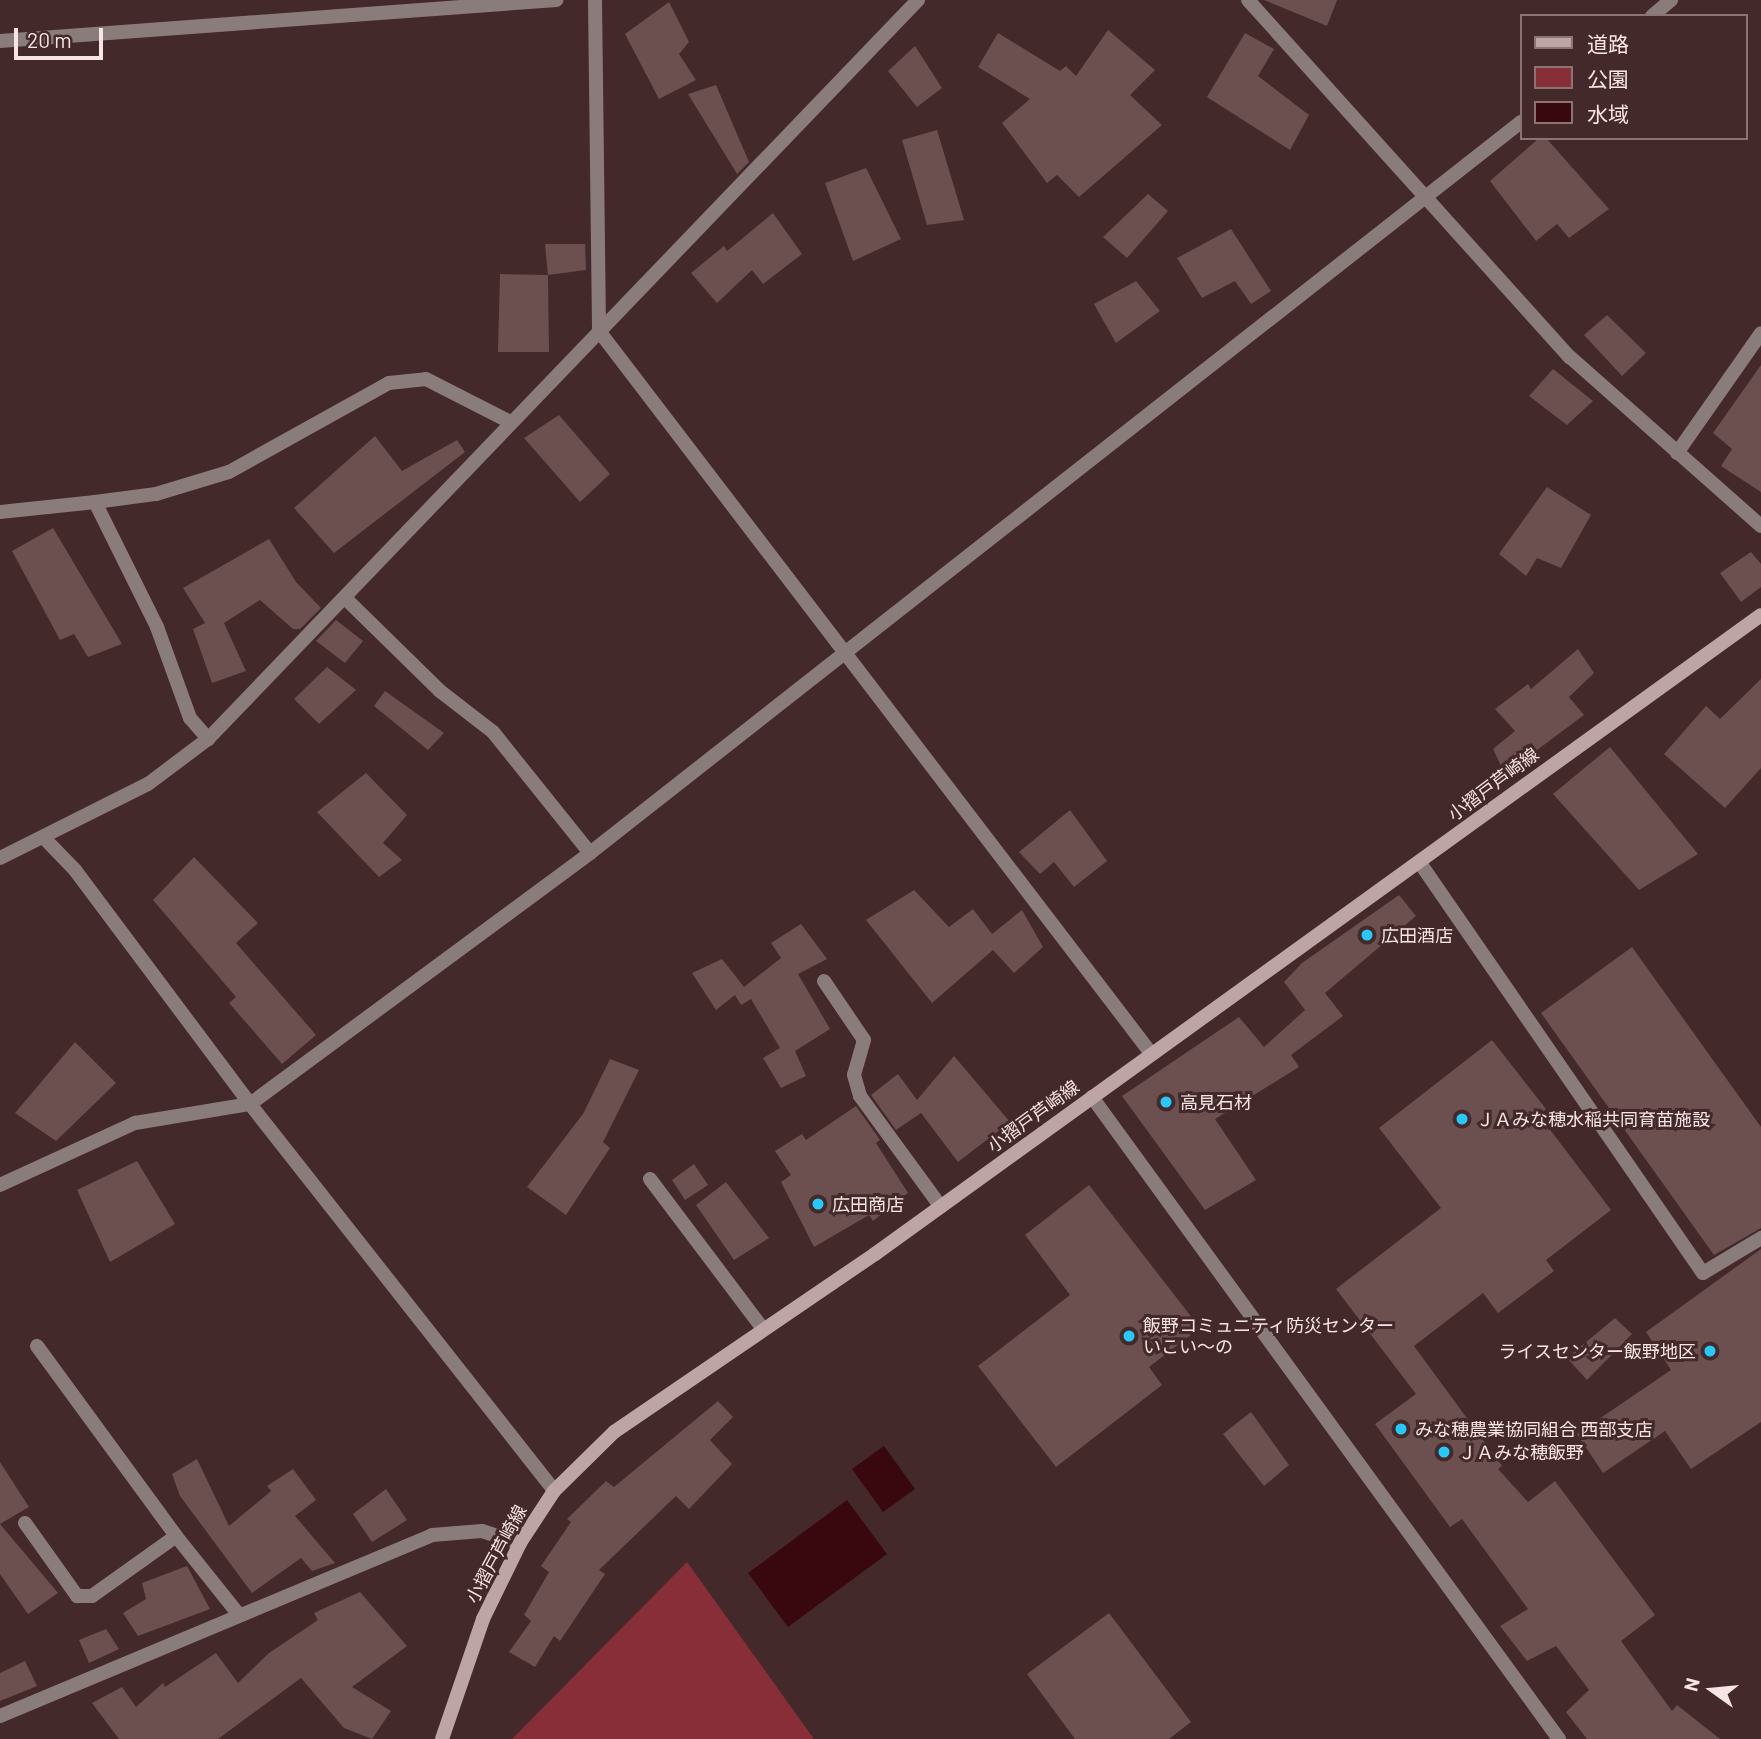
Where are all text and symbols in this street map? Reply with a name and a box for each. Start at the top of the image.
scale bar [18,14,107,58]
legend [1520,14,1747,140]
text: 20 m [27,27,72,52]
text: 道路 [1587,31,1629,56]
text: 公園 [1587,66,1629,91]
text: 水域 [1587,101,1629,126]
street label: 小摺戸芦崎線 [1443,743,1543,825]
place label: 広田酒店 [1381,924,1453,946]
marker: 広田酒店 [1359,927,1375,943]
street label: 小摺戸芦崎線 [983,1076,1083,1156]
place label: 高見石材 [1180,1091,1252,1113]
marker: 高見石材 [1158,1094,1174,1110]
place label: ＪＡみな穂水稲共同育苗施設 [1476,1108,1710,1130]
marker: ＪＡみな穂水稲共同育苗施設 [1454,1111,1470,1127]
place label: 広田商店 [832,1193,904,1215]
marker: 広田商店 [810,1196,826,1212]
place label: 飯野コミュニティ防災センター いこい～の [1143,1315,1395,1358]
marker: 飯野コミュニティ防災センター いこい～の [1121,1328,1137,1344]
place label: ライスセンター飯野地区 [1498,1340,1696,1362]
marker: ライスセンター飯野地区 [1702,1343,1718,1359]
place label: みな穂農業協同組合 西部支店 [1415,1418,1653,1440]
marker: みな穂農業協同組合 西部支店 [1393,1421,1409,1437]
place label: ＪＡみな穂飯野 [1458,1441,1584,1463]
marker: ＪＡみな穂飯野 [1436,1444,1452,1460]
street label: 小摺戸芦崎線 [461,1501,531,1607]
north arrow [1677,1655,1747,1725]
text: N [1678,1675,1704,1694]

